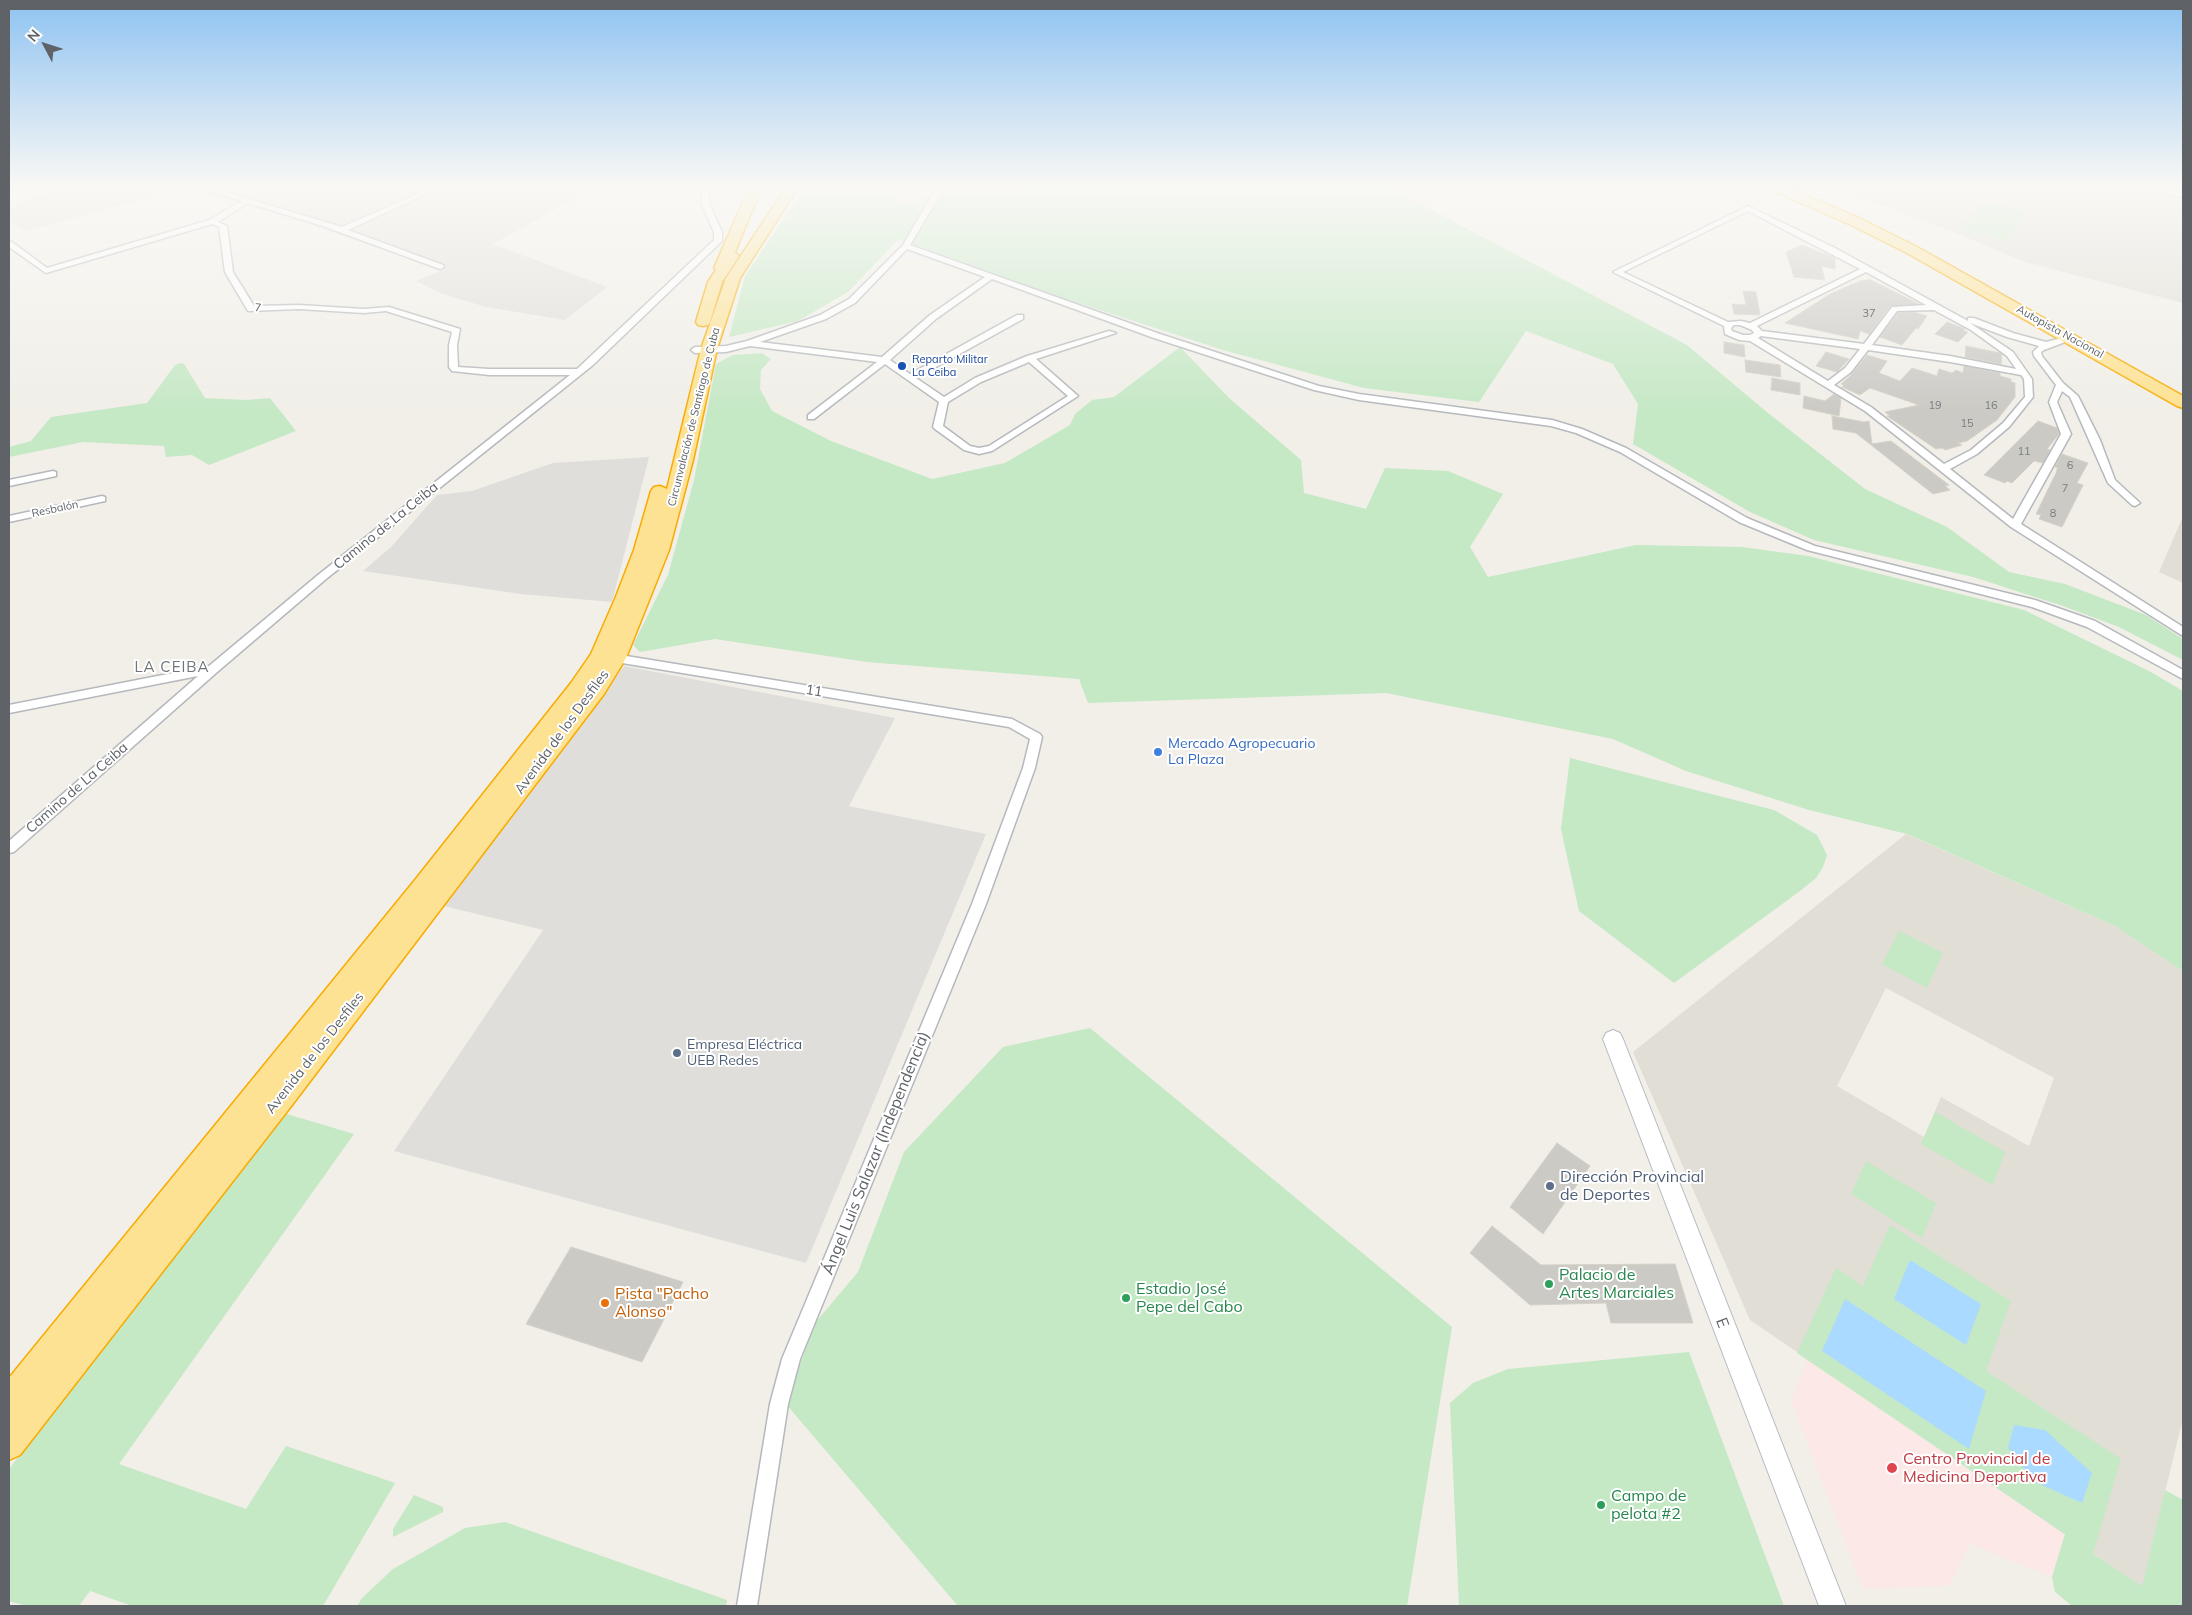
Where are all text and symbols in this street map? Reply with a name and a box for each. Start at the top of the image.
north arrow [20,20,70,70]
text: N [23,26,44,45]
street label: 7 [254,301,262,315]
street label: Autopista Nacional [2014,303,2106,361]
house number: 37 [1862,307,1876,321]
street label: Circunvalación de Santiago de Cuba [665,326,723,508]
place label: Reparto Militar La Ceiba [912,353,988,379]
marker: Reparto Militar La Ceiba [896,360,908,372]
house number: 19 [1928,399,1942,413]
house number: 16 [1984,399,1998,413]
house number: 15 [1960,417,1974,431]
house number: 11 [2017,445,2031,459]
house number: 6 [2067,459,2073,473]
street label: Camino de La Ceiba [330,479,442,573]
house number: 7 [2062,482,2068,496]
street label: Resbalón [30,498,80,520]
house number: 8 [2050,507,2056,521]
district label: LA CEIBA [134,658,210,676]
street label: Avenida de los Desfiles [511,667,613,797]
street label: 11 [804,681,824,701]
place label: Mercado Agropecuario La Plaza [1168,736,1315,769]
street label: Camino de La Ceiba [23,739,131,837]
marker: Mercado Agropecuario La Plaza [1152,746,1164,758]
street label: Avenida de los Desfiles [262,989,368,1117]
street label: Ángel Luis Salazar (Independencia) [818,1029,934,1277]
place label: Empresa Eléctrica UEB Redes [687,1037,802,1070]
marker: Empresa Eléctrica UEB Redes [671,1047,683,1059]
place label: Dirección Provincial de Deportes [1560,1167,1704,1205]
marker: Dirección Provincial de Deportes [1544,1180,1556,1192]
place label: Palacio de Artes Marciales [1559,1265,1674,1303]
marker: Palacio de Artes Marciales [1543,1278,1555,1290]
place label: Estadio José Pepe del Cabo [1136,1279,1243,1317]
place label: Pista "Pacho Alonso" [615,1284,709,1322]
marker: Estadio José Pepe del Cabo [1120,1292,1132,1304]
marker: Pista "Pacho Alonso" [599,1297,611,1309]
street label: E [1711,1315,1733,1331]
place label: Centro Provincial de Medicina Deportiva [1903,1449,2050,1487]
marker: Centro Provincial de Medicina Deportiva [1885,1461,1899,1475]
place label: Campo de pelota #2 [1611,1486,1687,1524]
marker: Campo de pelota #2 [1595,1499,1607,1511]

